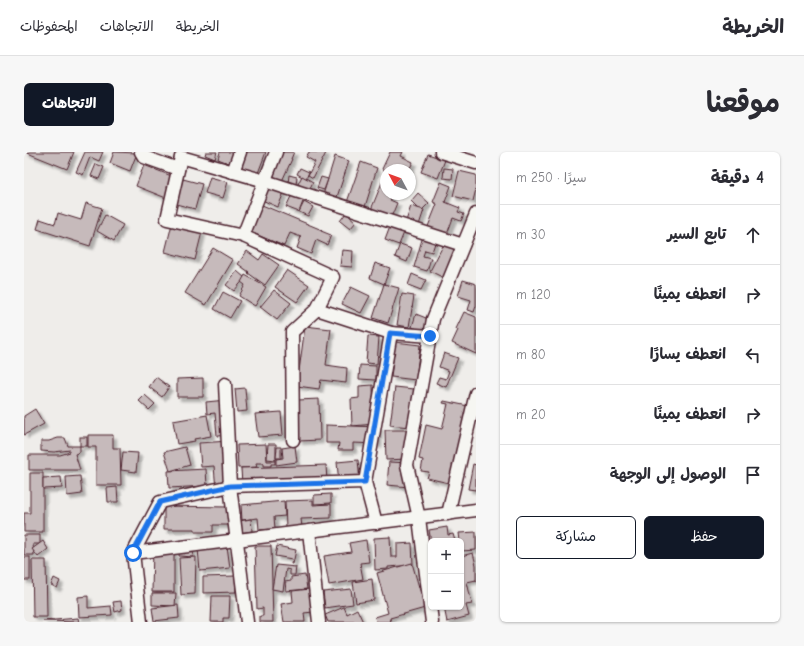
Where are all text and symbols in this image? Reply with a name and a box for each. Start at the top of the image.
text: الخريطة [722,16,784,38]
text: المحفوظات [20,18,78,35]
text: الاتجاهات [100,18,154,35]
text: الخريطة [176,18,219,35]
button: الاتجاهات [24,83,114,126]
text: موقعنا [706,87,780,119]
north arrow [380,164,416,200]
text: 4 دقيقة [711,168,764,187]
text: سيرًا · 250 m [516,170,586,185]
icon: ahead [742,224,764,246]
text: تابع السير [667,225,726,243]
text: 30 m [516,227,546,242]
icon: right [742,284,764,306]
text: انعطف يمينًا [654,285,726,303]
text: 120 m [516,287,551,302]
route end [421,327,439,345]
icon: left [742,344,764,366]
text: انعطف يسارًا [650,345,726,363]
text: 80 m [516,347,546,362]
icon: right [742,404,764,426]
text: انعطف يمينًا [654,405,726,423]
text: 20 m [516,407,546,422]
icon: arrive [742,464,764,486]
text: الوصول إلى الوجهة [610,465,726,483]
button: مشاركة [516,516,636,559]
button: حفظ [644,516,764,559]
map controls [428,538,464,610]
button: + [428,538,464,574]
route start [124,544,142,562]
button: − [428,574,464,610]

